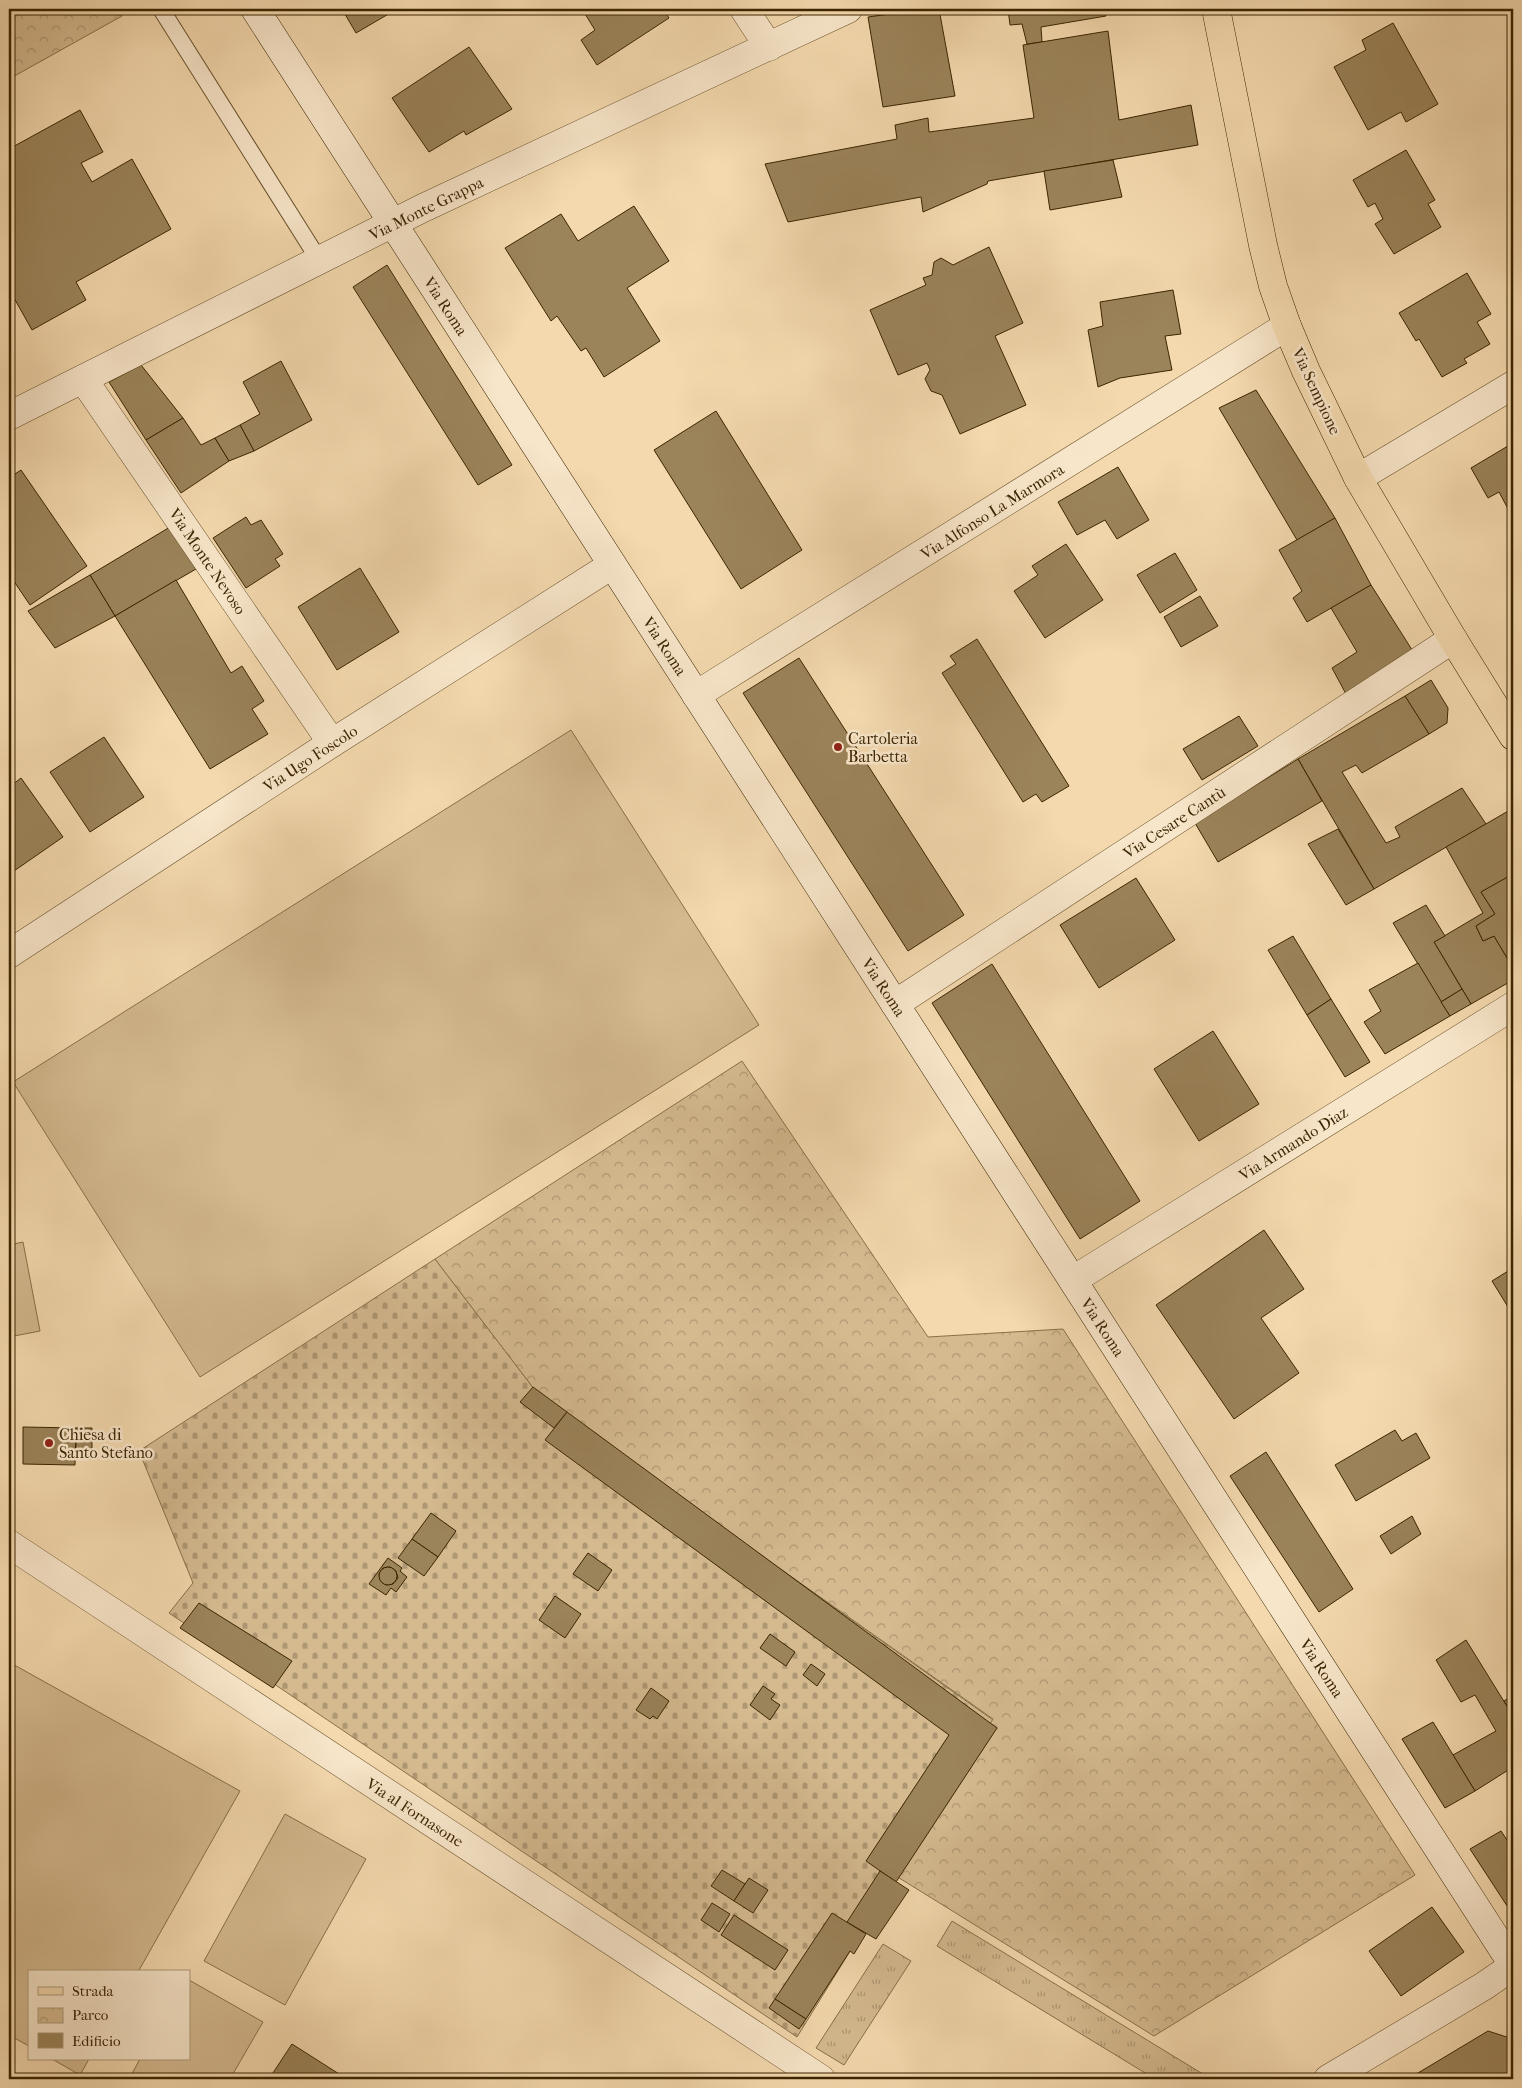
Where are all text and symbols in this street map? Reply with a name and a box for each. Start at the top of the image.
street label: Via Monte Grappa [365,172,487,245]
street label: Via Roma [419,273,472,340]
street label: Via Sempione [1288,344,1345,438]
street label: Via Alfonso La Marmora [916,459,1068,564]
street label: Via Monte Nevoso [164,504,250,618]
street label: Via Roma [638,613,691,680]
street label: Via Ugo Foscolo [259,721,361,796]
place label: Cartoleria Barbetta [848,729,919,766]
marker: Cartoleria Barbetta [832,741,844,753]
street label: Via Cesare Cantù [1119,782,1229,863]
street label: Via Roma [857,954,910,1021]
street label: Via Armando Diaz [1235,1102,1351,1185]
street label: Via Roma [1076,1294,1129,1361]
place label: Chiesa di Santo Stefano [59,1425,153,1462]
marker: Chiesa di Santo Stefano [43,1437,55,1449]
street label: Via Roma [1295,1635,1348,1702]
street label: Via al Fornasone [362,1773,467,1851]
legend [28,1970,190,2060]
text: Strada [72,1982,115,2000]
text: Parco [72,2006,109,2024]
text: Edificio [72,2032,121,2050]

